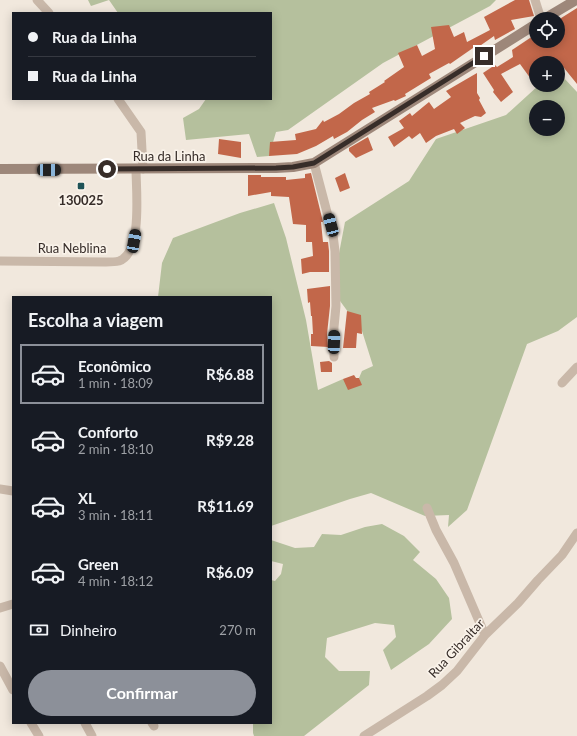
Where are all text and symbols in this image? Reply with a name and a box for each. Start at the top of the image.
map controls [529,12,565,136]
button: locate [529,12,565,48]
text: Rua da Linha [52,28,137,46]
route end [475,47,493,65]
button: + [529,56,565,92]
text: Rua da Linha [52,67,137,85]
button: − [529,100,565,136]
street label: Rua da Linha [133,148,205,164]
route start [98,160,116,178]
car [37,164,61,176]
marker: 130025 [76,181,86,191]
place label: 130025 [58,192,104,208]
car [322,212,340,238]
car [126,228,142,254]
street label: Rua Neblina [38,240,106,256]
text: Escolha a viagem [28,309,163,331]
car [328,330,340,354]
icon: car [30,356,66,392]
text: Econômico [78,357,151,375]
text: R$6.88 [206,365,254,383]
text: 1 min · 18:09 [78,375,153,391]
icon: car [30,422,66,458]
text: Conforto [78,423,138,441]
text: R$9.28 [206,431,254,449]
text: 2 min · 18:10 [78,441,153,457]
icon: car [30,488,66,524]
text: XL [78,489,96,507]
text: R$11.69 [197,497,254,515]
text: 3 min · 18:11 [78,507,153,523]
icon: car [30,554,66,590]
text: Green [78,555,119,573]
text: R$6.09 [206,563,254,581]
text: 4 min · 18:12 [78,573,153,589]
street label: Rua Gibraltar [425,615,488,681]
icon: cash [28,619,50,641]
text: Dinheiro [60,621,117,639]
text: 270 m [219,622,256,638]
button: Confirmar [28,670,256,716]

